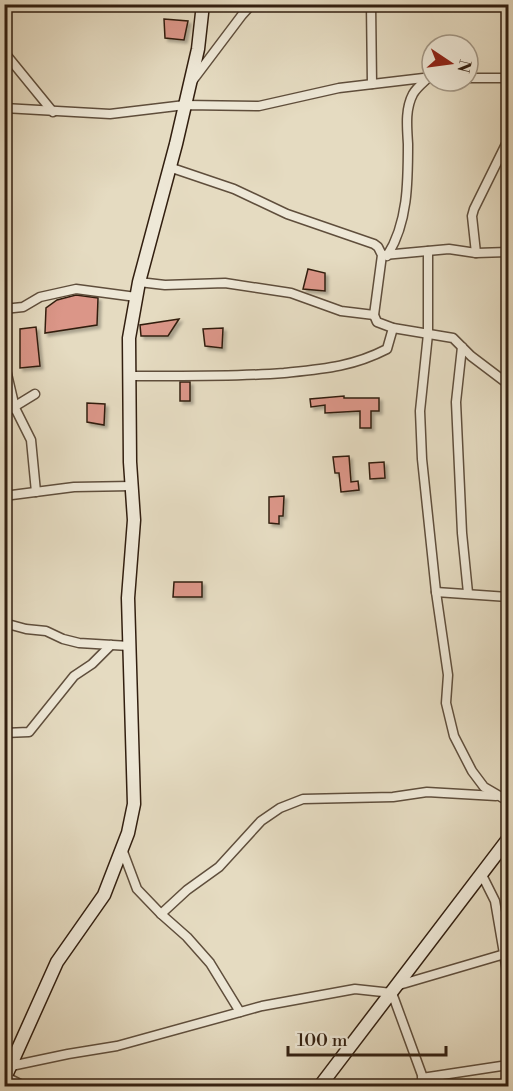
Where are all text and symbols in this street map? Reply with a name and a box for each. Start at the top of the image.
north arrow [420,33,480,93]
text: N [452,58,475,75]
scale bar [288,1019,446,1057]
text: 100 m [297,1029,348,1052]

